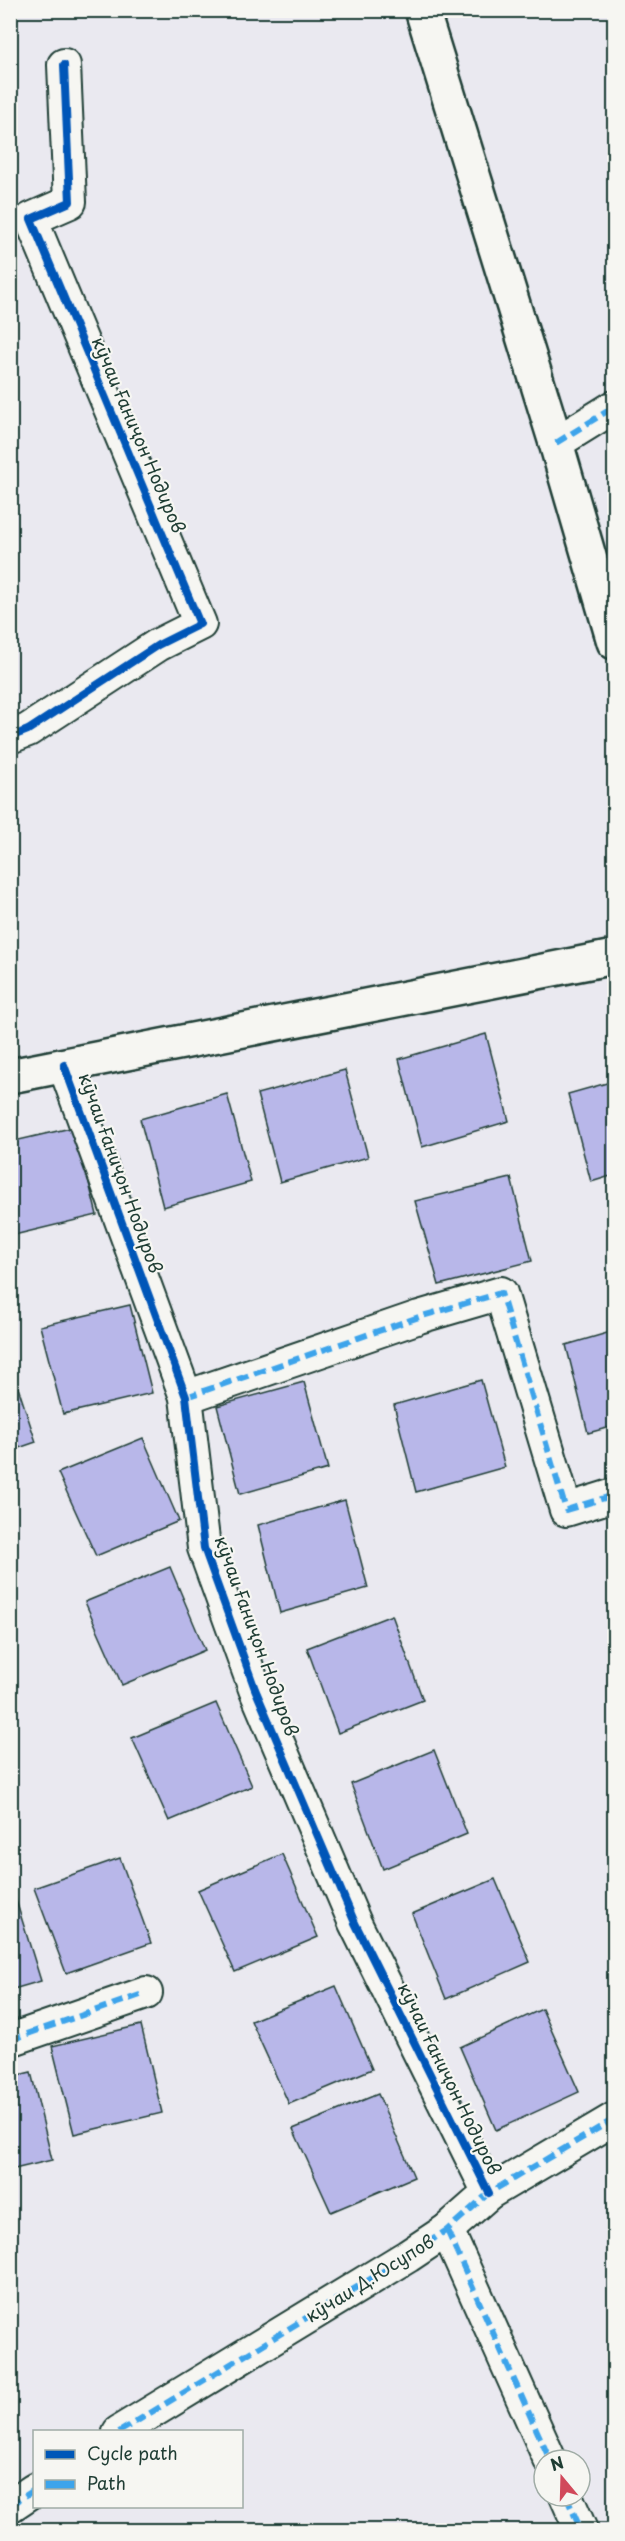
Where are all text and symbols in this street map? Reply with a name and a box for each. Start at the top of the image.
street label: кӯчаи Ғаниҷон Нодиров [86,332,193,537]
street label: кӯчаи Ғаниҷон Нодиров [73,1069,170,1276]
street label: кӯчаи Ғаниҷон Нодиров [209,1532,306,1739]
street label: кӯчаи Ғаниҷон Нодиров [392,1978,509,2179]
street label: кӯчаи Д.Юсупов [299,2227,439,2328]
legend [33,2430,243,2508]
text: Cycle path [87,2439,178,2466]
north arrow [532,2448,592,2508]
text: N [547,2449,567,2476]
text: Path [87,2469,126,2496]

